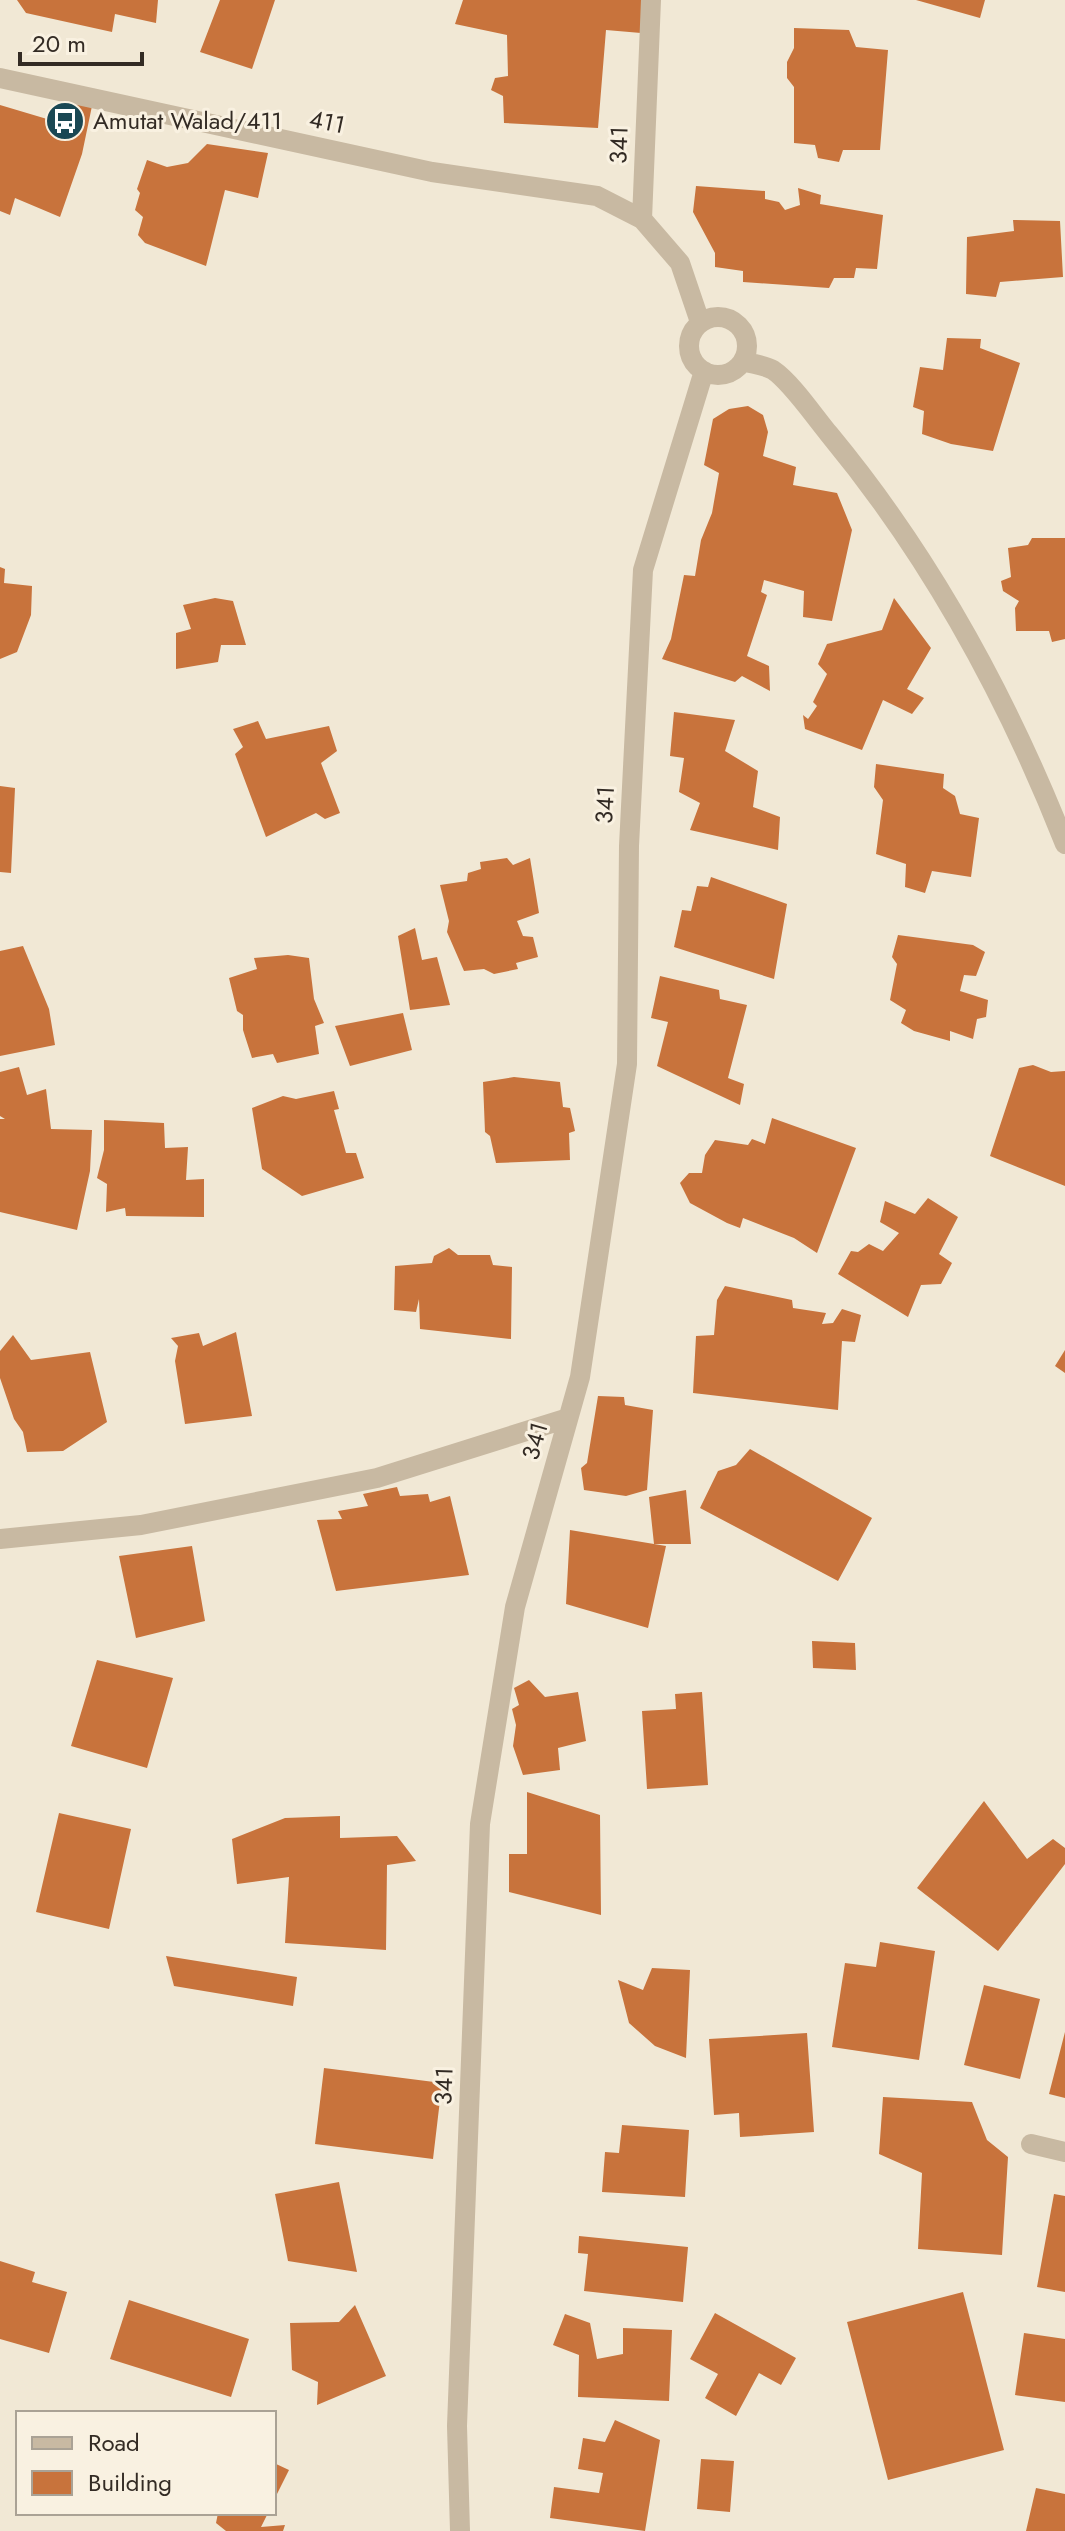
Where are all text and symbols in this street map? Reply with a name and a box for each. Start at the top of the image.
scale bar [20,16,142,66]
text: 20 m [32,26,86,61]
bus stop icon: Amutat Walad/411 [44,100,86,142]
street label: 411 [306,101,348,142]
place label: Amutat Walad/411 [93,103,282,138]
street label: 341 [600,125,637,165]
street label: 341 [586,785,623,825]
street label: 341 [512,1418,557,1464]
street label: 341 [425,2066,462,2106]
legend [16,2411,276,2515]
text: Road [88,2425,140,2460]
text: Building [88,2465,172,2500]

